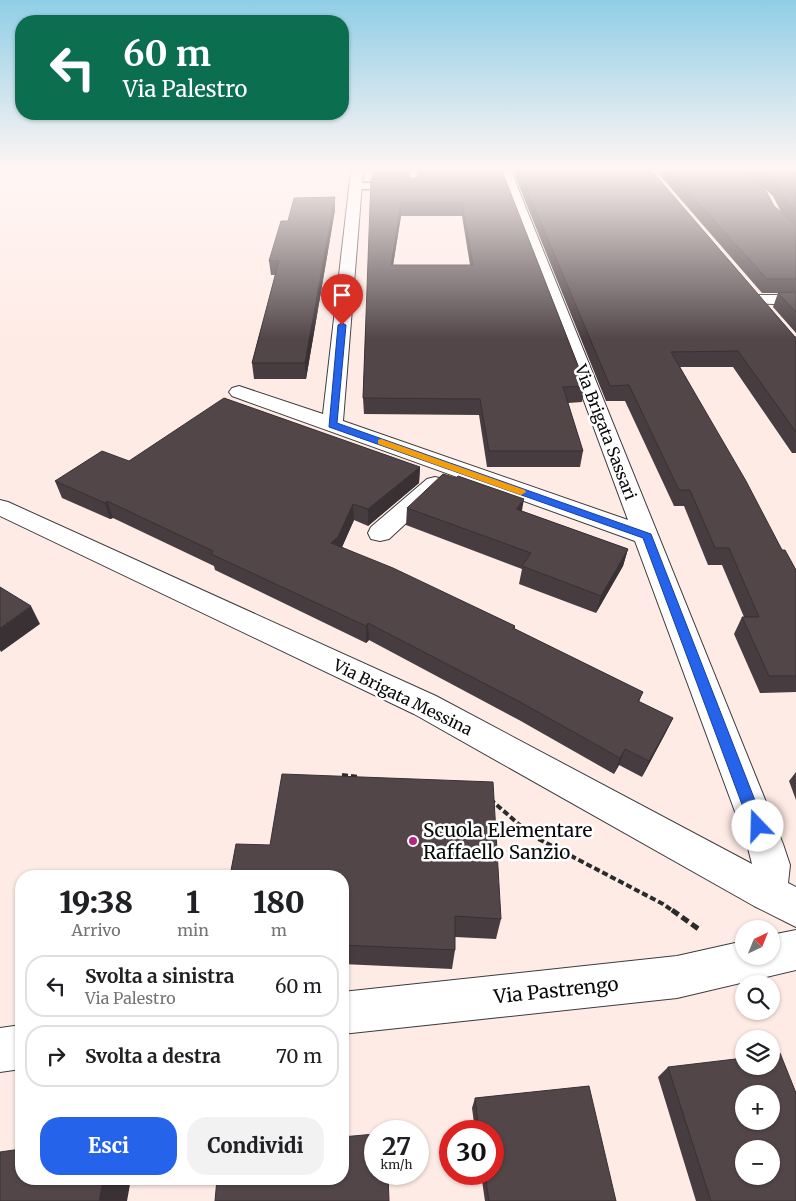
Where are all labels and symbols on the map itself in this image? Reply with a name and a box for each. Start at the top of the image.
pin [321,274,363,325]
street label: Via Brigata Sassari [571,361,641,502]
street label: Via Brigata Messina [329,654,476,739]
position arrow [731,799,783,851]
place label: Scuola Elementare Raffaello Sanzio [423,818,592,864]
marker: Scuola Elementare Raffaello Sanzio [407,835,419,847]
north arrow [735,920,780,965]
street label: Via Pastrengo [492,972,619,1009]
speed limit sign: 30 [439,1120,504,1185]

